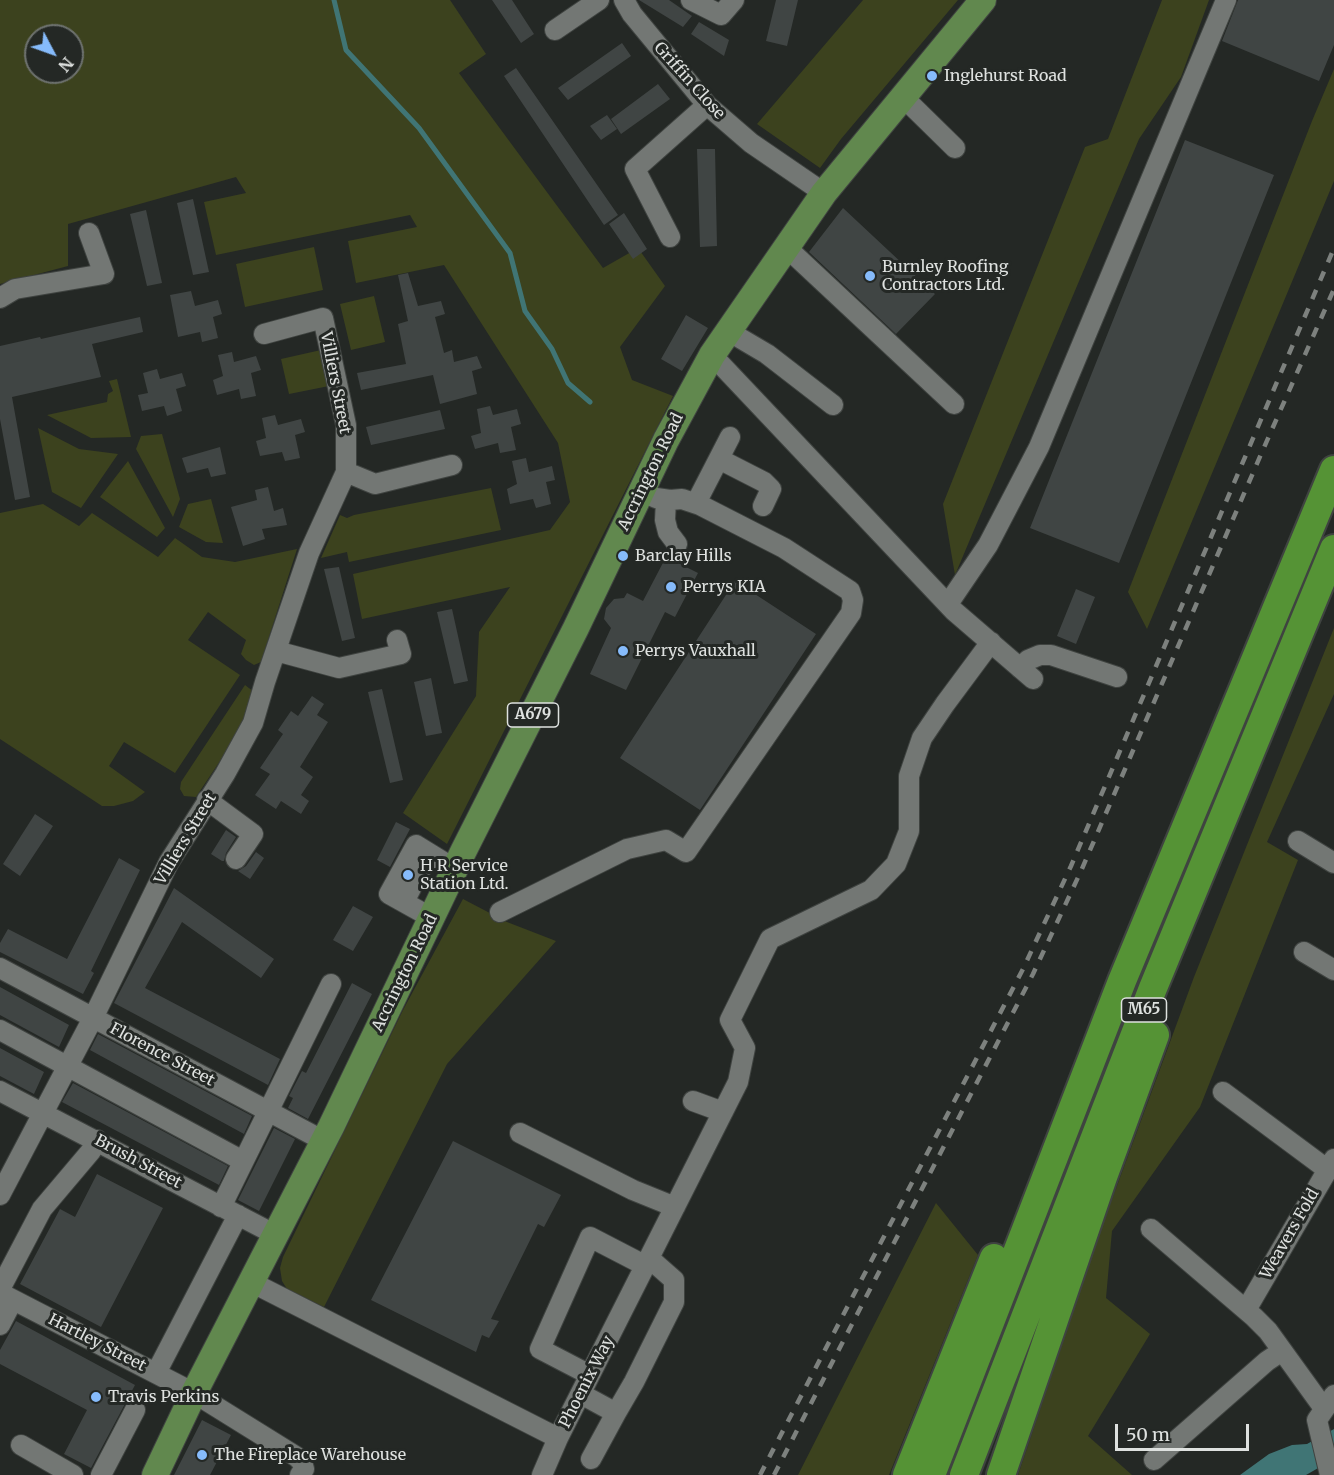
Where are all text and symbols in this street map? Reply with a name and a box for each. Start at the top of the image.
north arrow [24,24,84,84]
street label: Griffin Close [649,39,729,123]
text: N [54,53,78,76]
place label: Inglehurst Road [944,66,1067,86]
marker: Inglehurst Road [925,69,939,83]
place label: Burnley Roofing Contractors Ltd. [882,257,1008,295]
marker: Burnley Roofing Contractors Ltd. [863,269,877,283]
street label: Villiers Street [316,330,354,436]
street label: Accrington Road [614,410,688,534]
place label: Barclay Hills [635,546,731,566]
marker: Barclay Hills [616,549,630,563]
place label: Perrys KIA [683,577,766,597]
marker: Perrys KIA [664,580,678,594]
place label: Perrys Vauxhall [635,641,756,661]
marker: Perrys Vauxhall [616,644,630,658]
road number: A679 [508,703,558,727]
street label: Villiers Street [151,790,221,888]
place label: H R Service Station Ltd. [420,856,509,894]
marker: H R Service Station Ltd. [401,868,415,882]
street label: Accrington Road [368,911,442,1035]
road number: M65 [1122,998,1166,1022]
street label: Florence Street [106,1019,218,1091]
street label: Brush Street [91,1131,185,1193]
street label: Weavers Fold [1256,1186,1324,1282]
street label: Hartley Street [45,1310,149,1376]
street label: Phoenix Way [556,1333,618,1431]
place label: Travis Perkins [108,1387,219,1407]
marker: Travis Perkins [89,1390,103,1404]
scale bar [1118,1412,1252,1450]
text: 50 m [1126,1423,1170,1446]
place label: The Fireplace Warehouse [214,1445,406,1465]
marker: The Fireplace Warehouse [195,1448,209,1462]

